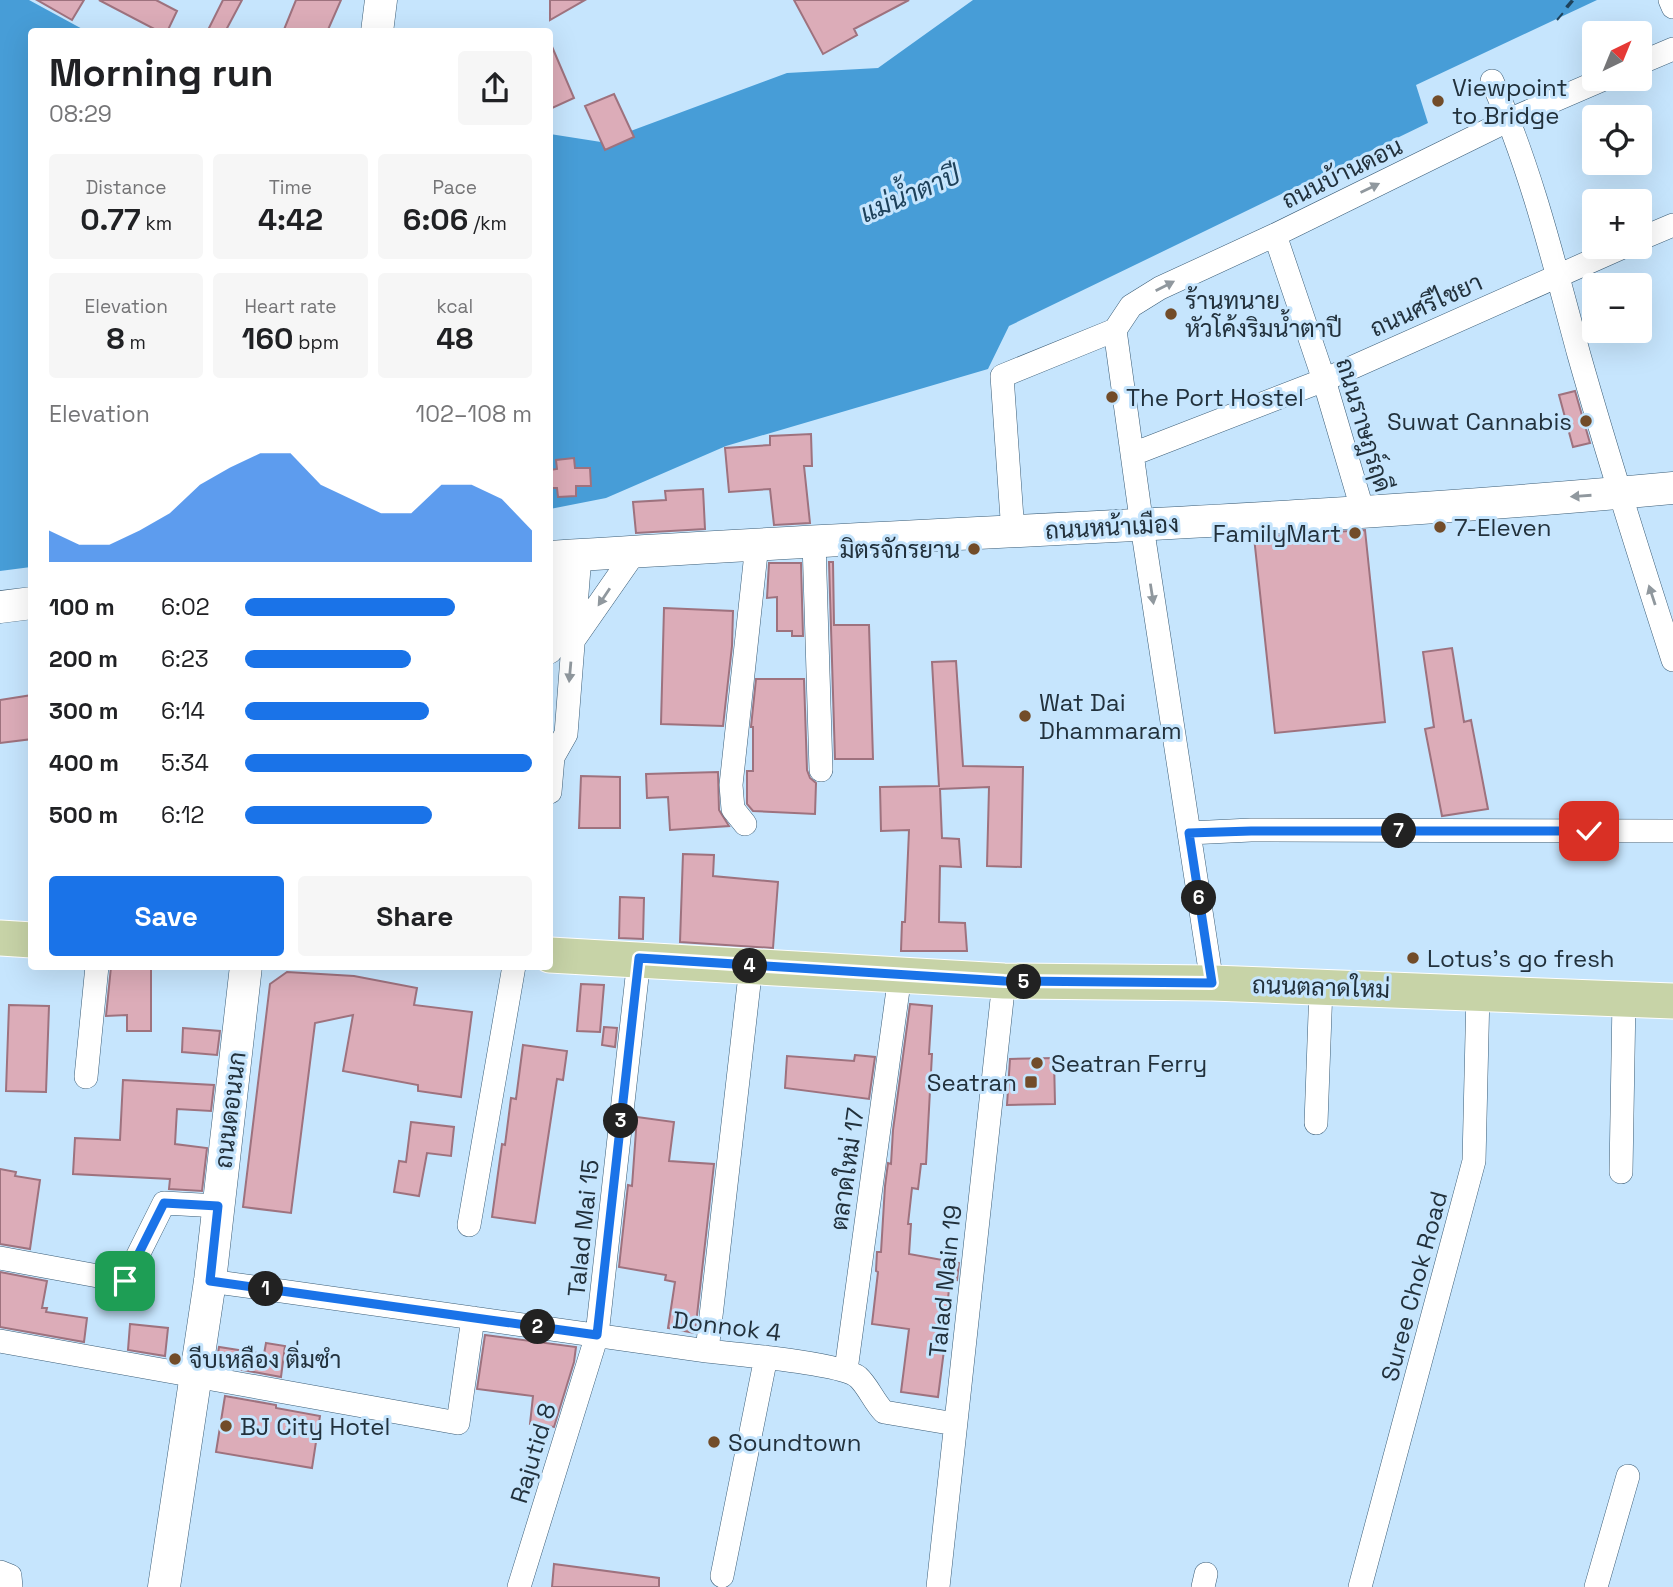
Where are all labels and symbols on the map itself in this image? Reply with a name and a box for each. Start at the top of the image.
north arrow [1582,21,1652,91]
place label: Viewpoint to Bridge [1452,72,1568,131]
marker: Viewpoint to Bridge [1430,93,1446,109]
street label: ถนนบ้านดอน [1277,130,1407,216]
water label: แม่น้ำตาปี [853,154,966,230]
one-way arrow [1360,183,1380,194]
street label: ถนนศรีไชยา [1365,266,1487,344]
one-way arrow [1155,281,1175,292]
place label: ร้านทนาย หัวโค้งริมน้ำตาปี [1185,285,1342,344]
marker: ร้านทนาย หัวโค้งริมน้ำตาปี [1163,306,1179,322]
street label: ถนนราษฎร์ฤดี [1328,354,1399,496]
place label: The Port Hostel [1126,382,1304,413]
marker: The Port Hostel [1104,389,1120,405]
place label: Suwat Cannabis [1387,406,1572,437]
marker: Suwat Cannabis [1578,413,1594,429]
one-way arrow [1569,491,1591,502]
street label: ถนนหน้าเมือง [1044,508,1180,546]
place label: 7-Eleven [1454,512,1552,543]
place label: FamilyMart [1213,518,1341,549]
marker: 7-Eleven [1432,519,1448,535]
marker: FamilyMart [1347,525,1363,541]
place label: มิตรจักรยาน [840,534,960,565]
marker: มิตรจักรยาน [966,541,982,557]
one-way arrow [1147,583,1158,605]
one-way arrow [1646,584,1657,605]
one-way arrow [597,588,611,606]
one-way arrow [565,661,576,683]
place label: Wat Dai Dhammaram [1039,687,1182,746]
marker: Wat Dai Dhammaram [1017,708,1033,724]
pin [1559,801,1619,861]
pin: 7 [1382,814,1416,848]
pin: 6 [1182,880,1216,916]
place label: Lotus's go fresh [1427,943,1615,974]
pin: 4 [732,948,768,984]
marker: Lotus's go fresh [1405,950,1421,966]
pin: 5 [1006,964,1042,1000]
street label: ถนนตลาดใหม่ [1252,969,1390,1005]
place label: Seatran Ferry [1051,1048,1207,1079]
street label: ถนนดอนนก [207,1050,253,1170]
marker: Seatran Ferry [1029,1055,1045,1071]
place label: Seatran [927,1067,1017,1098]
marker: Seatran [1023,1074,1039,1090]
pin: 3 [604,1104,638,1138]
street label: ตลาดใหม่ 17 [823,1106,871,1232]
street label: Talad Mai 15 [560,1158,606,1298]
street label: Suree Chok Road [1374,1188,1454,1384]
street label: Talad Main 19 [922,1203,968,1359]
pin [95,1251,155,1311]
pin: 1 [248,1272,284,1306]
street label: Donnok 4 [671,1304,783,1348]
pin: 2 [520,1310,556,1344]
place label: จีบเหลือง ติ่มซำ [189,1340,341,1375]
marker: จีบเหลือง ติ่มซำ [167,1351,183,1367]
street label: Rajutid 8 [503,1399,563,1507]
place label: BJ City Hotel [240,1411,390,1442]
marker: BJ City Hotel [218,1418,234,1434]
place label: Soundtown [728,1427,862,1458]
marker: Soundtown [706,1434,722,1450]

